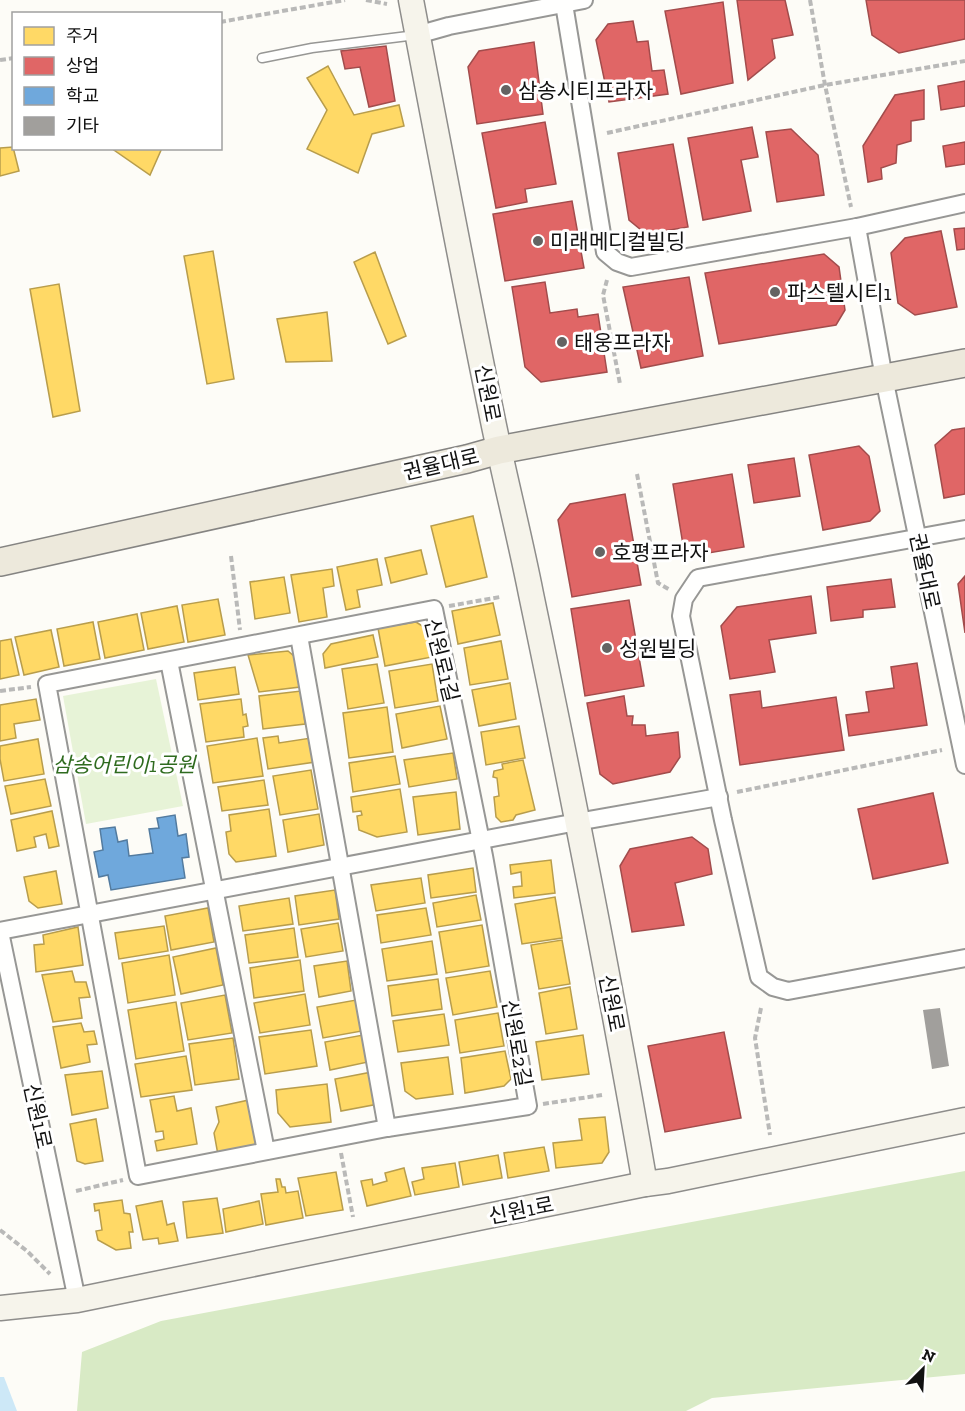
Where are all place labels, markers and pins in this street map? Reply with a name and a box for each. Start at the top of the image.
place label: 삼송시티프라자 [518,78,653,103]
marker: 삼송시티프라자 [499,83,513,97]
place label: 미래메디컬빌딩 [550,229,685,254]
marker: 미래메디컬빌딩 [531,234,545,248]
place label: 파스텔시티1 [787,280,892,305]
marker: 파스텔시티1 [768,285,782,299]
place label: 태웅프라자 [574,330,671,355]
marker: 태웅프라자 [555,335,569,349]
place label: 호평프라자 [612,540,709,565]
marker: 호평프라자 [593,545,607,559]
place label: 성원빌딩 [619,636,696,661]
marker: 성원빌딩 [600,641,614,655]

